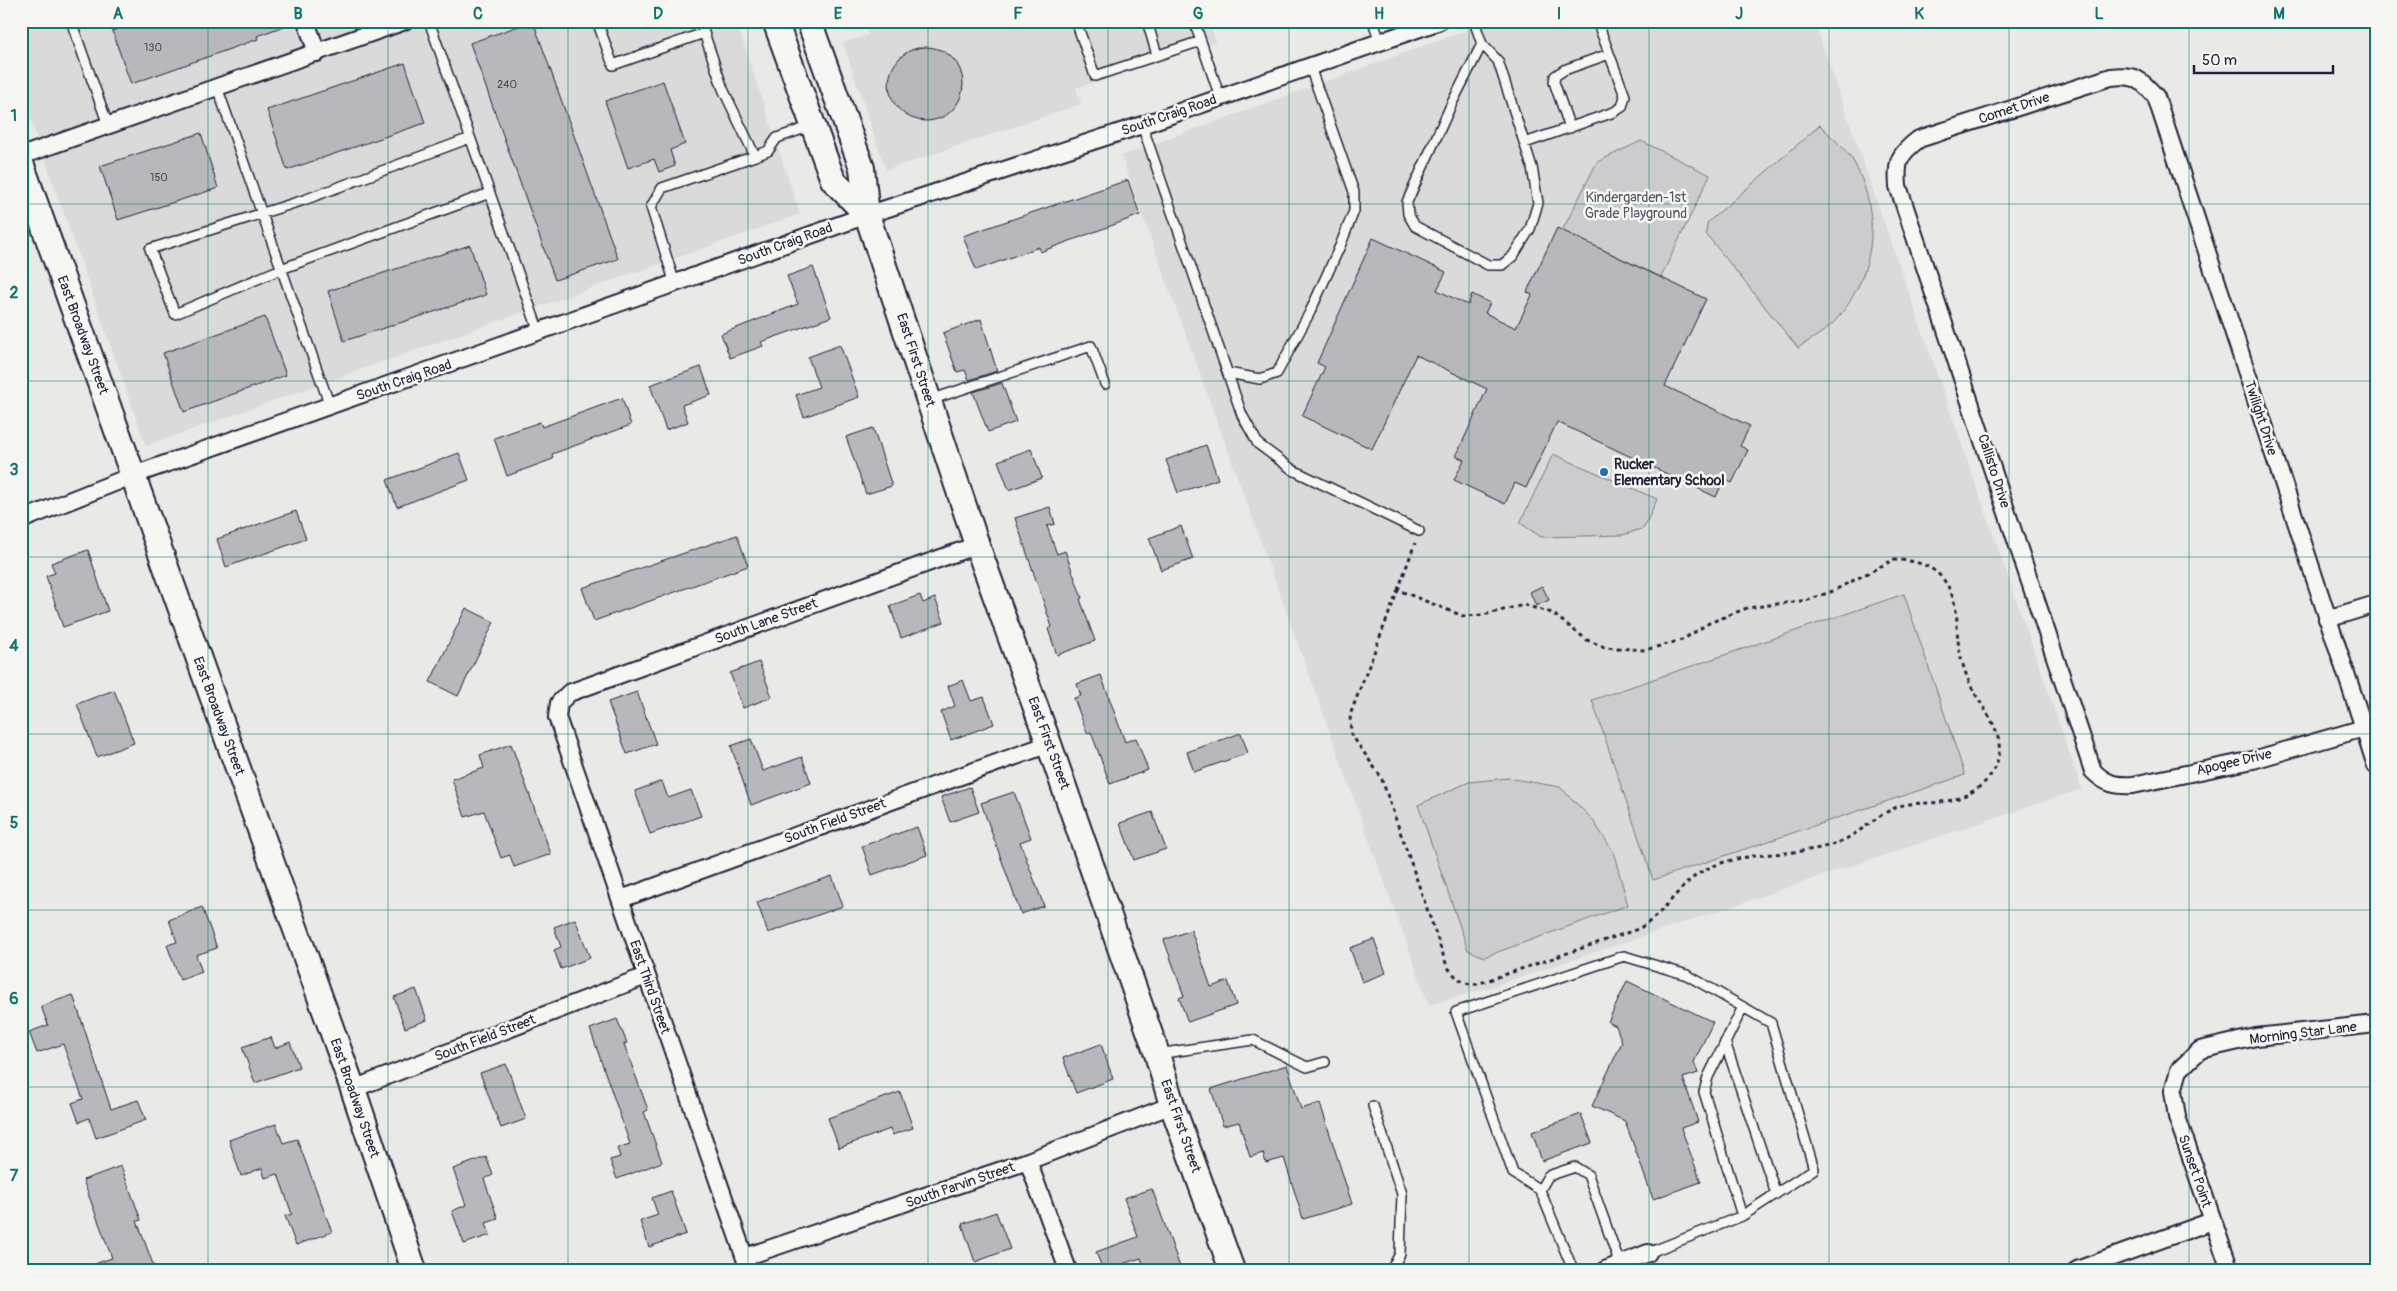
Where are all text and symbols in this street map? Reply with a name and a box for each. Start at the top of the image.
text: A [113,4,124,24]
text: B [293,4,303,24]
text: C [473,4,483,24]
text: D [653,4,663,24]
text: E [834,4,843,24]
text: F [1013,4,1023,24]
text: G [1193,4,1204,24]
text: H [1374,4,1384,24]
text: I [1557,4,1561,24]
text: J [1735,4,1743,24]
text: K [1914,4,1924,24]
text: L [2094,4,2104,24]
text: M [2273,4,2285,24]
house number: 130 [144,41,162,54]
scale bar [2194,42,2333,74]
text: 50 m [2202,51,2237,70]
house number: 240 [497,78,517,91]
street label: Comet Drive [1976,89,2052,127]
street label: South Craig Road [1119,91,1219,139]
text: 1 [11,106,17,126]
house number: 150 [150,171,168,184]
park label: Kindergarden-1st Grade Playground [1585,189,1687,222]
street label: South Craig Road [735,219,835,269]
street label: East Broadway Street [54,273,113,397]
text: 2 [10,283,19,303]
street label: East First Street [893,311,939,409]
street label: South Craig Road [354,356,454,404]
street label: Twilight Drive [2241,379,2281,458]
street label: Callisto Drive [1974,432,2014,510]
place label: Rucker Elementary School [1614,456,1725,489]
text: 3 [10,460,19,480]
marker: Rucker Elementary School [1598,466,1610,478]
street label: South Lane Street [712,594,820,647]
text: 4 [9,636,19,656]
street label: East Broadway Street [190,654,249,778]
street label: East First Street [1024,694,1074,792]
street label: Apogee Drive [2195,745,2274,779]
street label: South Field Street [782,795,889,847]
text: 5 [10,813,19,833]
street label: East Third Street [626,938,674,1037]
text: 6 [9,989,19,1009]
street label: South Field Street [432,1011,538,1065]
street label: Morning Star Lane [2248,1018,2358,1048]
street label: East Broadway Street [327,1036,384,1160]
street label: East First Street [1157,1077,1205,1175]
street label: Sunset Point [2175,1132,2215,1210]
street label: South Parvin Street [903,1158,1017,1212]
text: 7 [10,1166,19,1186]

